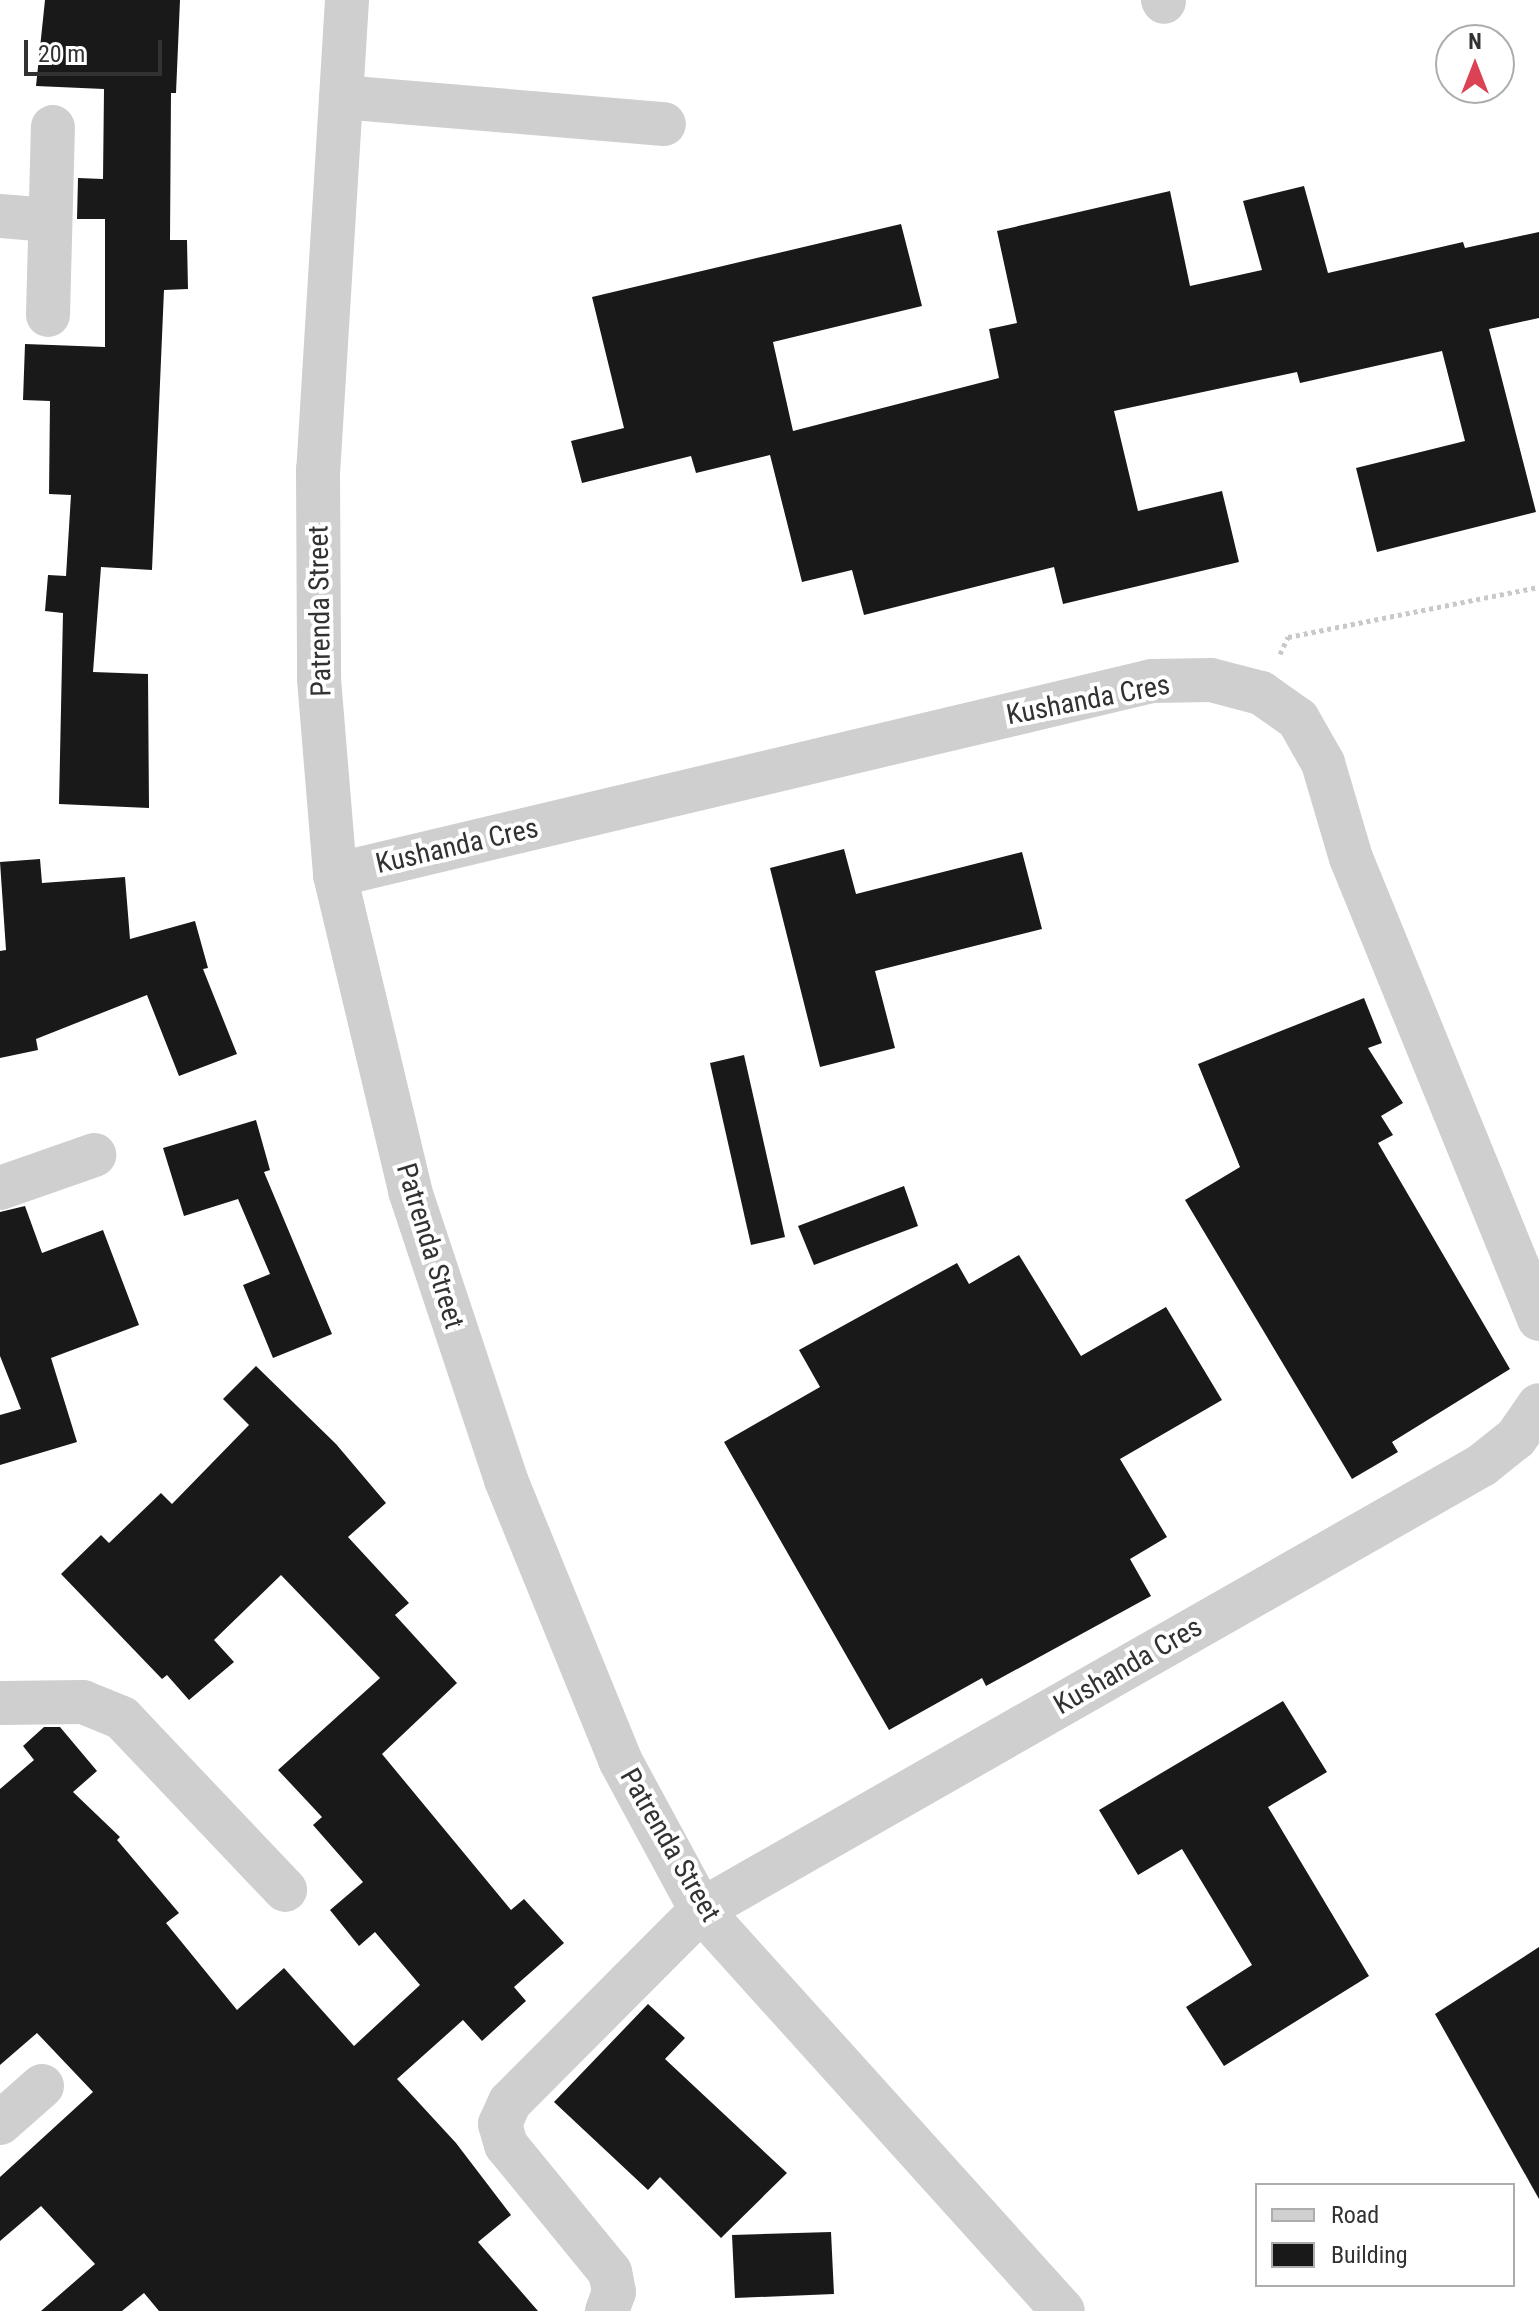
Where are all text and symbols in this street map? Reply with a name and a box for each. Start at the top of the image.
scale bar [28,24,166,74]
north arrow [1435,24,1515,104]
text: N [1468,29,1482,54]
text: 20 m [38,40,85,68]
street label: Patrenda Street [302,525,338,697]
street label: Kushanda Cres [1004,668,1172,732]
street label: Kushanda Cres [373,811,541,881]
street label: Patrenda Street [389,1159,471,1333]
street label: Kushanda Cres [1048,1610,1208,1722]
street label: Patrenda Street [613,1762,727,1928]
legend [1255,2183,1515,2287]
text: Road [1331,2201,1379,2229]
text: Building [1331,2241,1408,2269]

